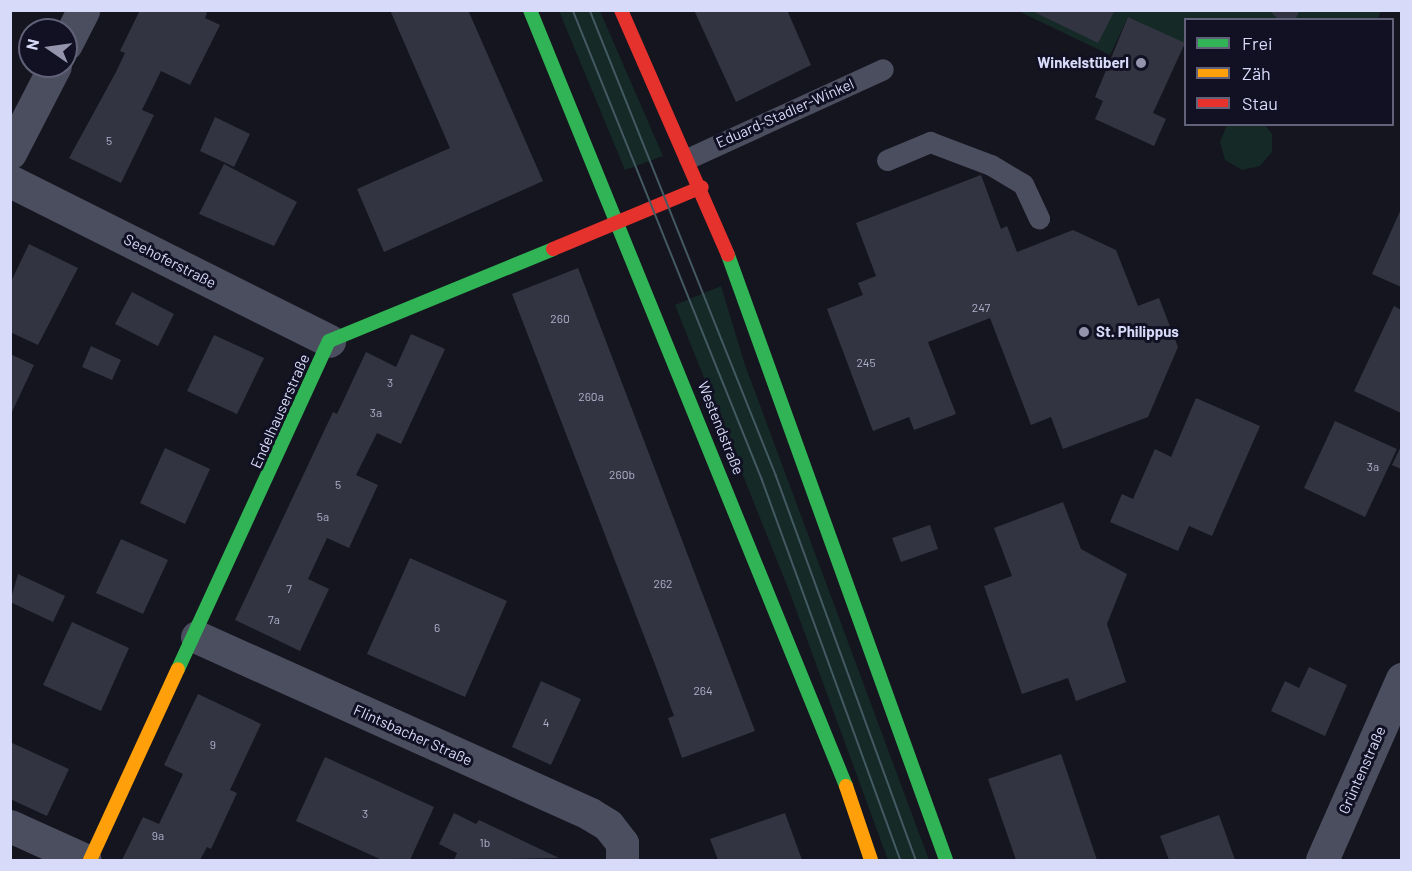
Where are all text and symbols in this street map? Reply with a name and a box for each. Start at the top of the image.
north arrow [18,18,78,78]
legend [1184,18,1394,126]
text: Frei [1242,32,1273,54]
text: N [21,37,42,52]
place label: Winkelstüberl [1037,54,1129,72]
marker: Winkelstüberl [1134,56,1148,70]
text: Zäh [1242,62,1271,84]
street label: Eduard-Stadler-Winkel [713,74,857,152]
text: Stau [1242,92,1278,114]
house number: 5 [106,134,112,148]
street label: Seehoferstraße [121,230,219,292]
house number: 247 [972,301,990,315]
house number: 260 [550,312,570,326]
place label: St. Philippus [1096,323,1179,341]
marker: St. Philippus [1077,325,1091,339]
street label: Endelhauserstraße [247,351,313,471]
house number: 245 [856,356,876,370]
house number: 3 [387,376,393,390]
street label: Westendstraße [694,379,748,477]
house number: 260a [578,390,604,404]
house number: 3a [370,406,382,420]
house number: 3a [1367,460,1379,474]
house number: 260b [609,468,635,482]
house number: 5 [335,478,341,492]
house number: 5a [317,510,329,524]
house number: 262 [653,577,673,591]
house number: 7 [286,582,292,596]
house number: 7a [268,613,280,627]
house number: 6 [434,621,440,635]
house number: 264 [693,684,713,698]
street label: Flintsbacher Straße [351,701,475,769]
house number: 4 [543,716,549,730]
street label: Grüntenstraße [1335,723,1389,817]
house number: 9 [210,738,216,752]
house number: 3 [362,807,368,821]
house number: 9a [152,829,164,843]
house number: 1b [480,836,490,850]

